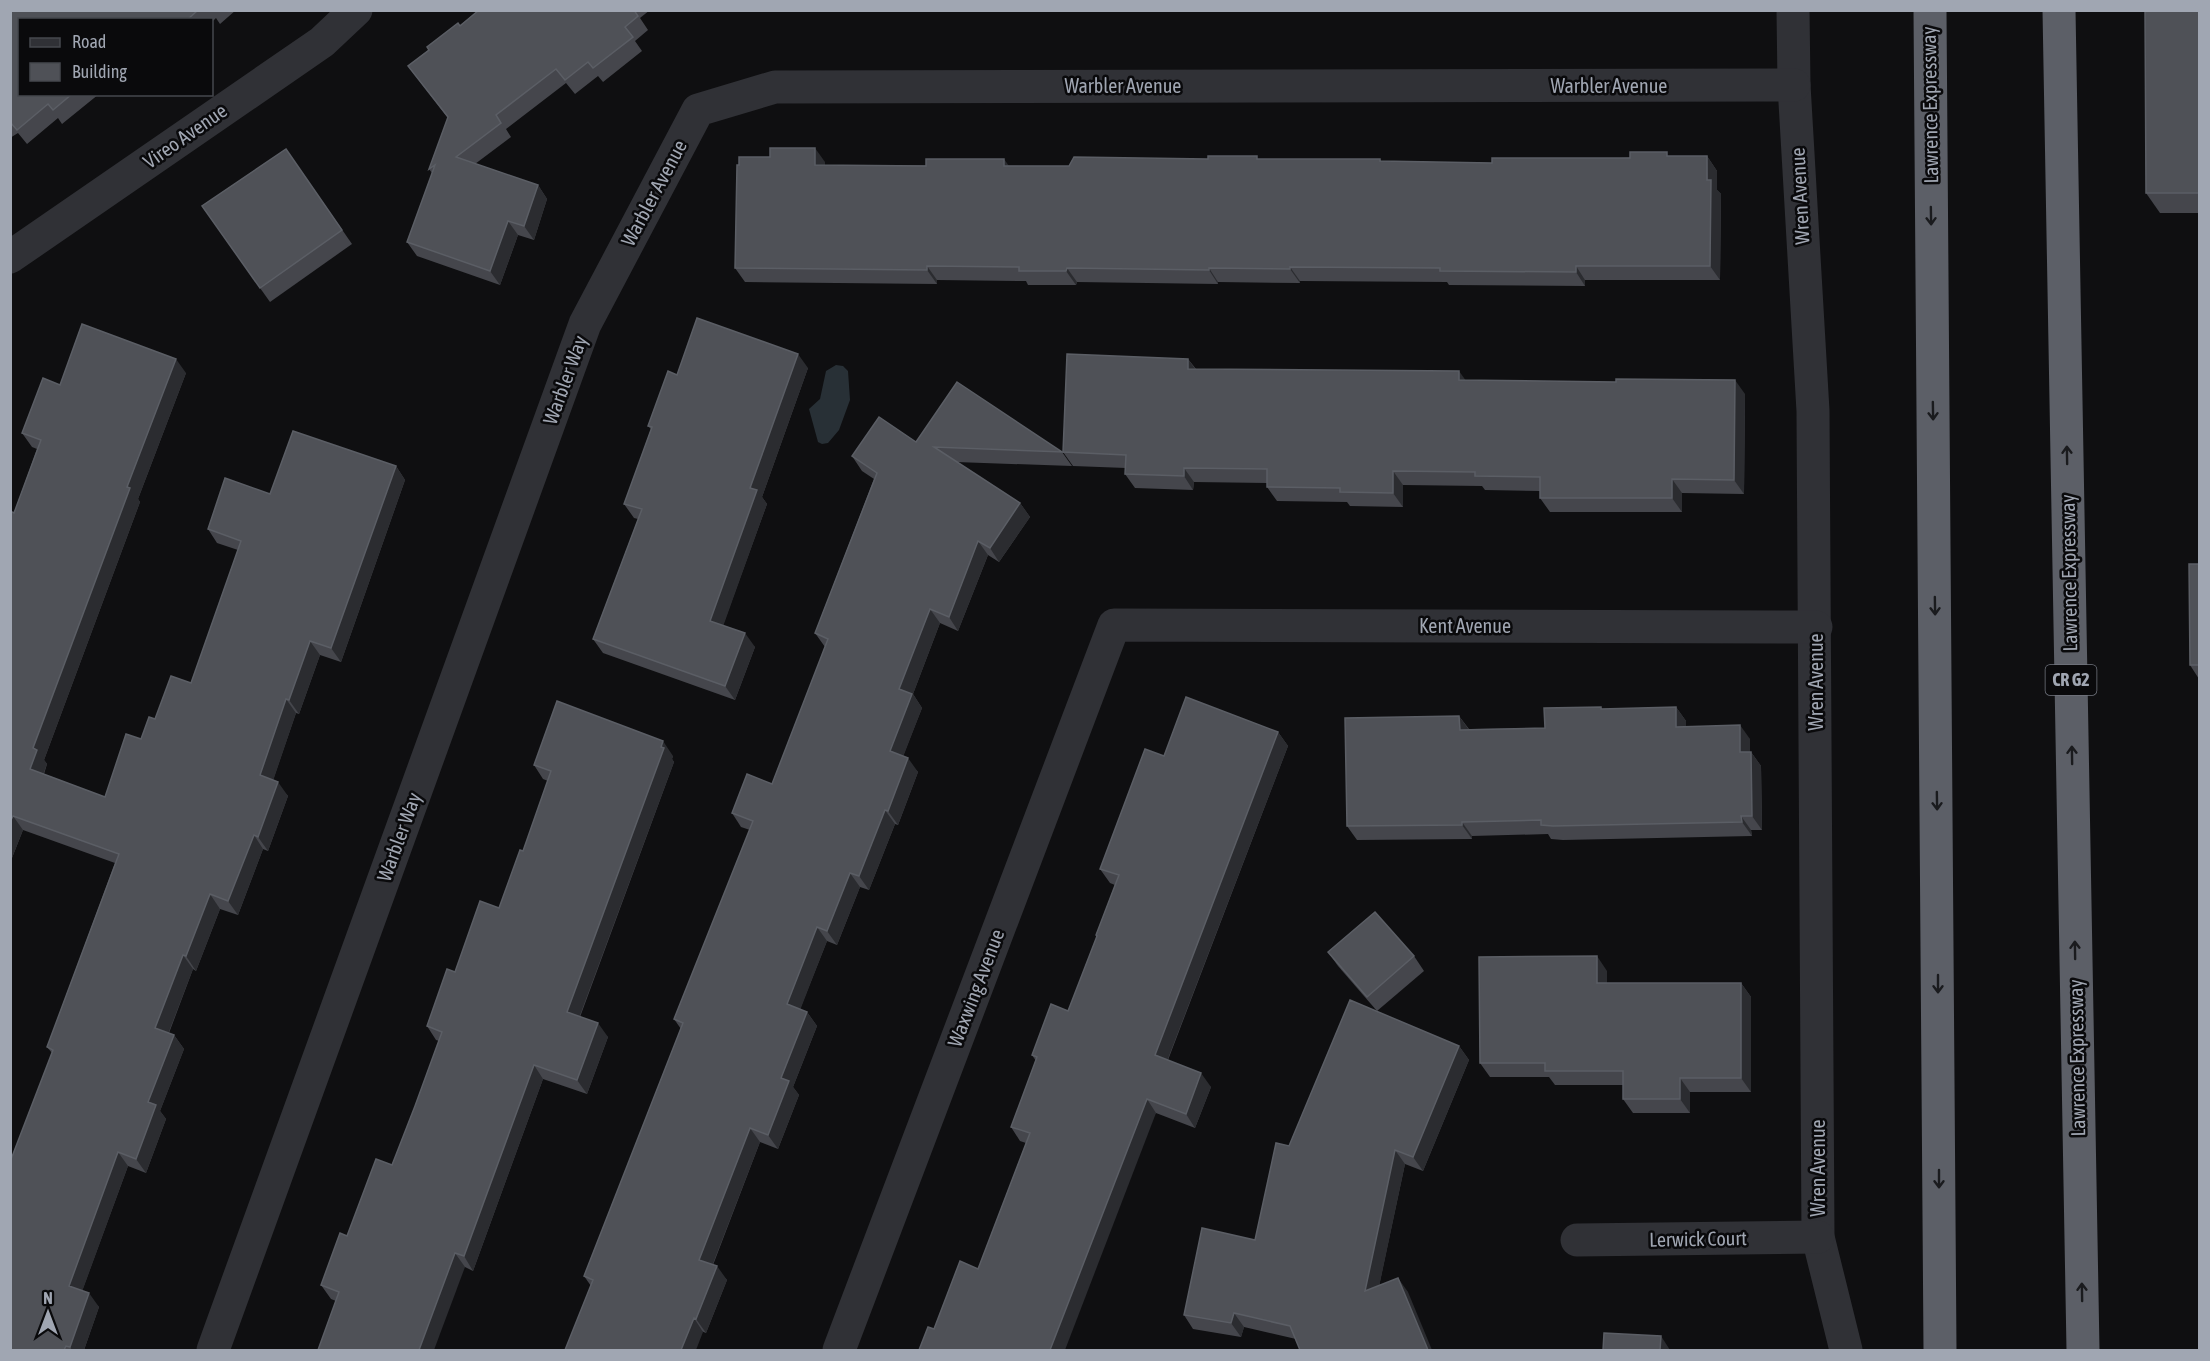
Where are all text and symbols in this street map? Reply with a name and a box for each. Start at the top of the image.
legend [18,18,213,96]
street label: Lawrence Expressway [1917,26,1942,184]
text: Road [72,31,106,52]
text: Building [72,61,127,82]
street label: Warbler Avenue [1065,74,1181,97]
street label: Warbler Avenue [1551,74,1667,97]
street label: Vireo Avenue [138,98,231,173]
street label: Warbler Avenue [616,136,691,250]
street label: Wren Avenue [1785,147,1814,245]
one-way arrow [1925,205,1937,225]
street label: Warbler Way [538,332,591,427]
one-way arrow [1927,400,1939,420]
one-way arrow [2061,446,2072,466]
street label: Lawrence Expressway [2056,494,2081,652]
one-way arrow [1929,595,1941,615]
street label: Kent Avenue [1419,614,1511,637]
street label: Wren Avenue [1804,633,1827,731]
road number: CR G2 [2046,665,2096,695]
one-way arrow [2066,746,2078,766]
street label: Warbler Way [372,789,425,884]
one-way arrow [1931,790,1943,810]
street label: Waxwing Avenue [943,926,1009,1050]
one-way arrow [2070,941,2081,961]
one-way arrow [1932,973,1944,993]
street label: Lawrence Expressway [2064,979,2089,1137]
street label: Wren Avenue [1806,1119,1829,1217]
one-way arrow [1933,1168,1945,1188]
street label: Lerwick Court [1649,1226,1747,1251]
north arrow [18,1283,78,1343]
one-way arrow [2076,1283,2087,1303]
text: N [43,1289,53,1307]

